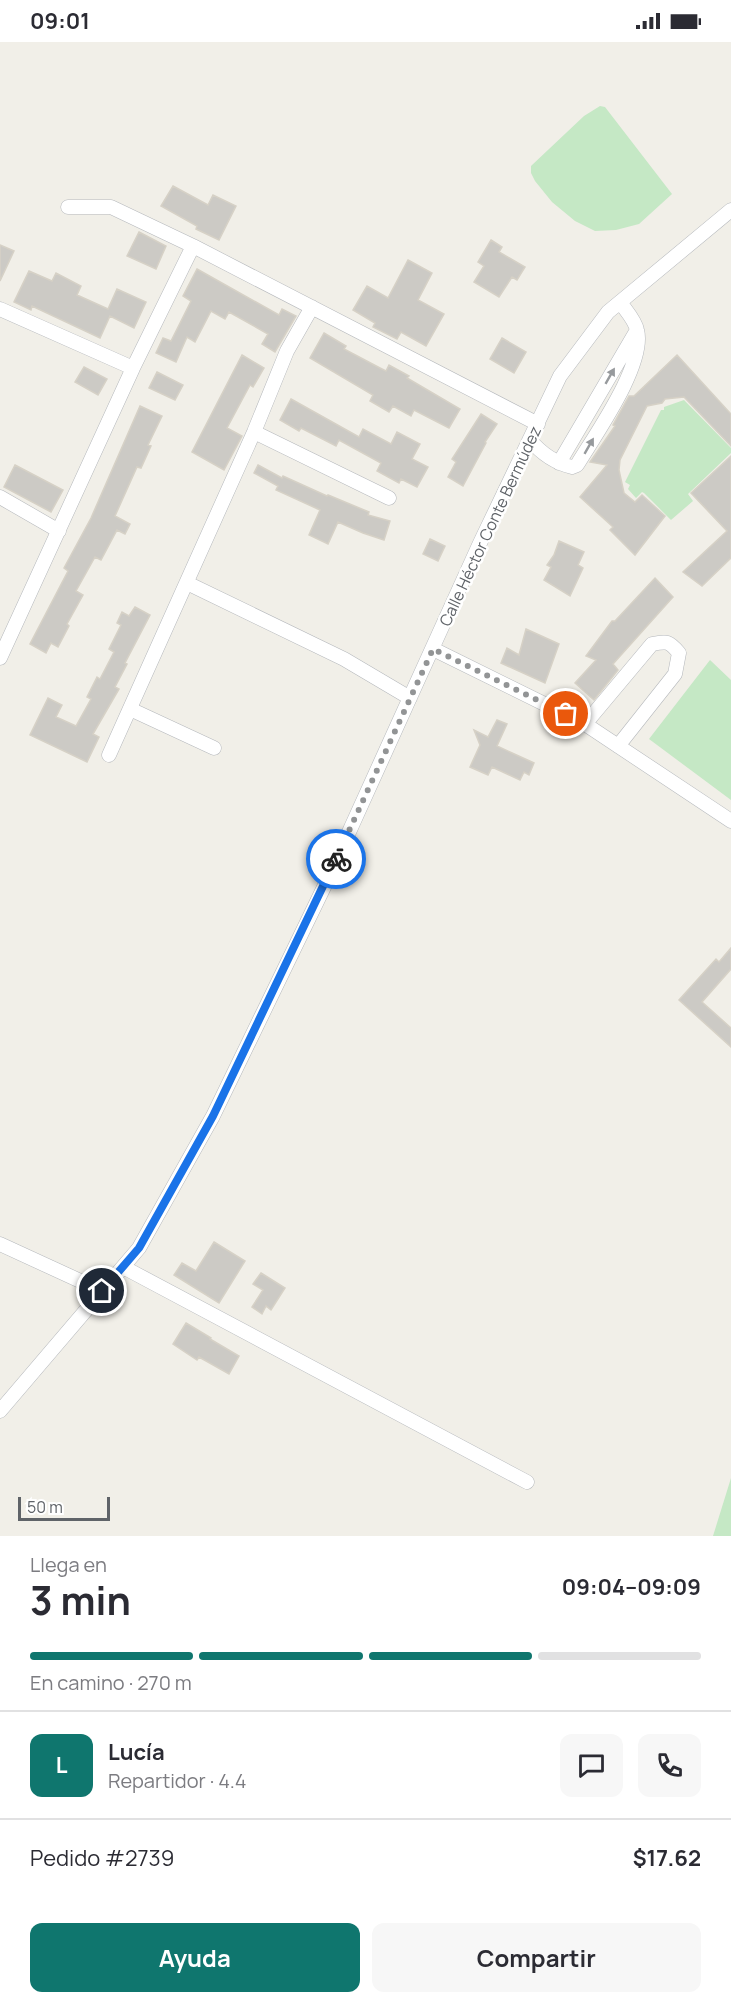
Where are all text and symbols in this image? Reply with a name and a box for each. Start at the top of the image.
text: 09:01 [30,6,90,36]
one-way arrow [605,368,616,384]
street label: Calle Héctor Conte Bermúdez [434,422,546,630]
one-way arrow [584,437,594,454]
pin [540,688,591,739]
icon: bag [549,697,582,730]
courier [306,829,366,889]
icon: bike [320,843,353,876]
pin [76,1265,127,1316]
icon: home [85,1274,118,1307]
scale bar [18,1494,110,1522]
text: 50 m [27,1496,63,1518]
text: Llega en [30,1551,107,1578]
text: 09:04–09:09 [562,1572,701,1602]
text: 3 min [30,1573,131,1627]
text: En camino · 270 m [30,1669,192,1696]
button: chat [560,1734,623,1797]
button: phone [638,1734,701,1797]
text: Lucía [108,1737,165,1767]
text: L [56,1750,67,1780]
text: Repartidor · 4.4 [108,1767,247,1794]
text: Pedido #2739 [30,1843,174,1873]
text: $17.62 [633,1843,701,1873]
button: Ayuda [30,1923,360,1992]
button: Compartir [372,1923,701,1992]

